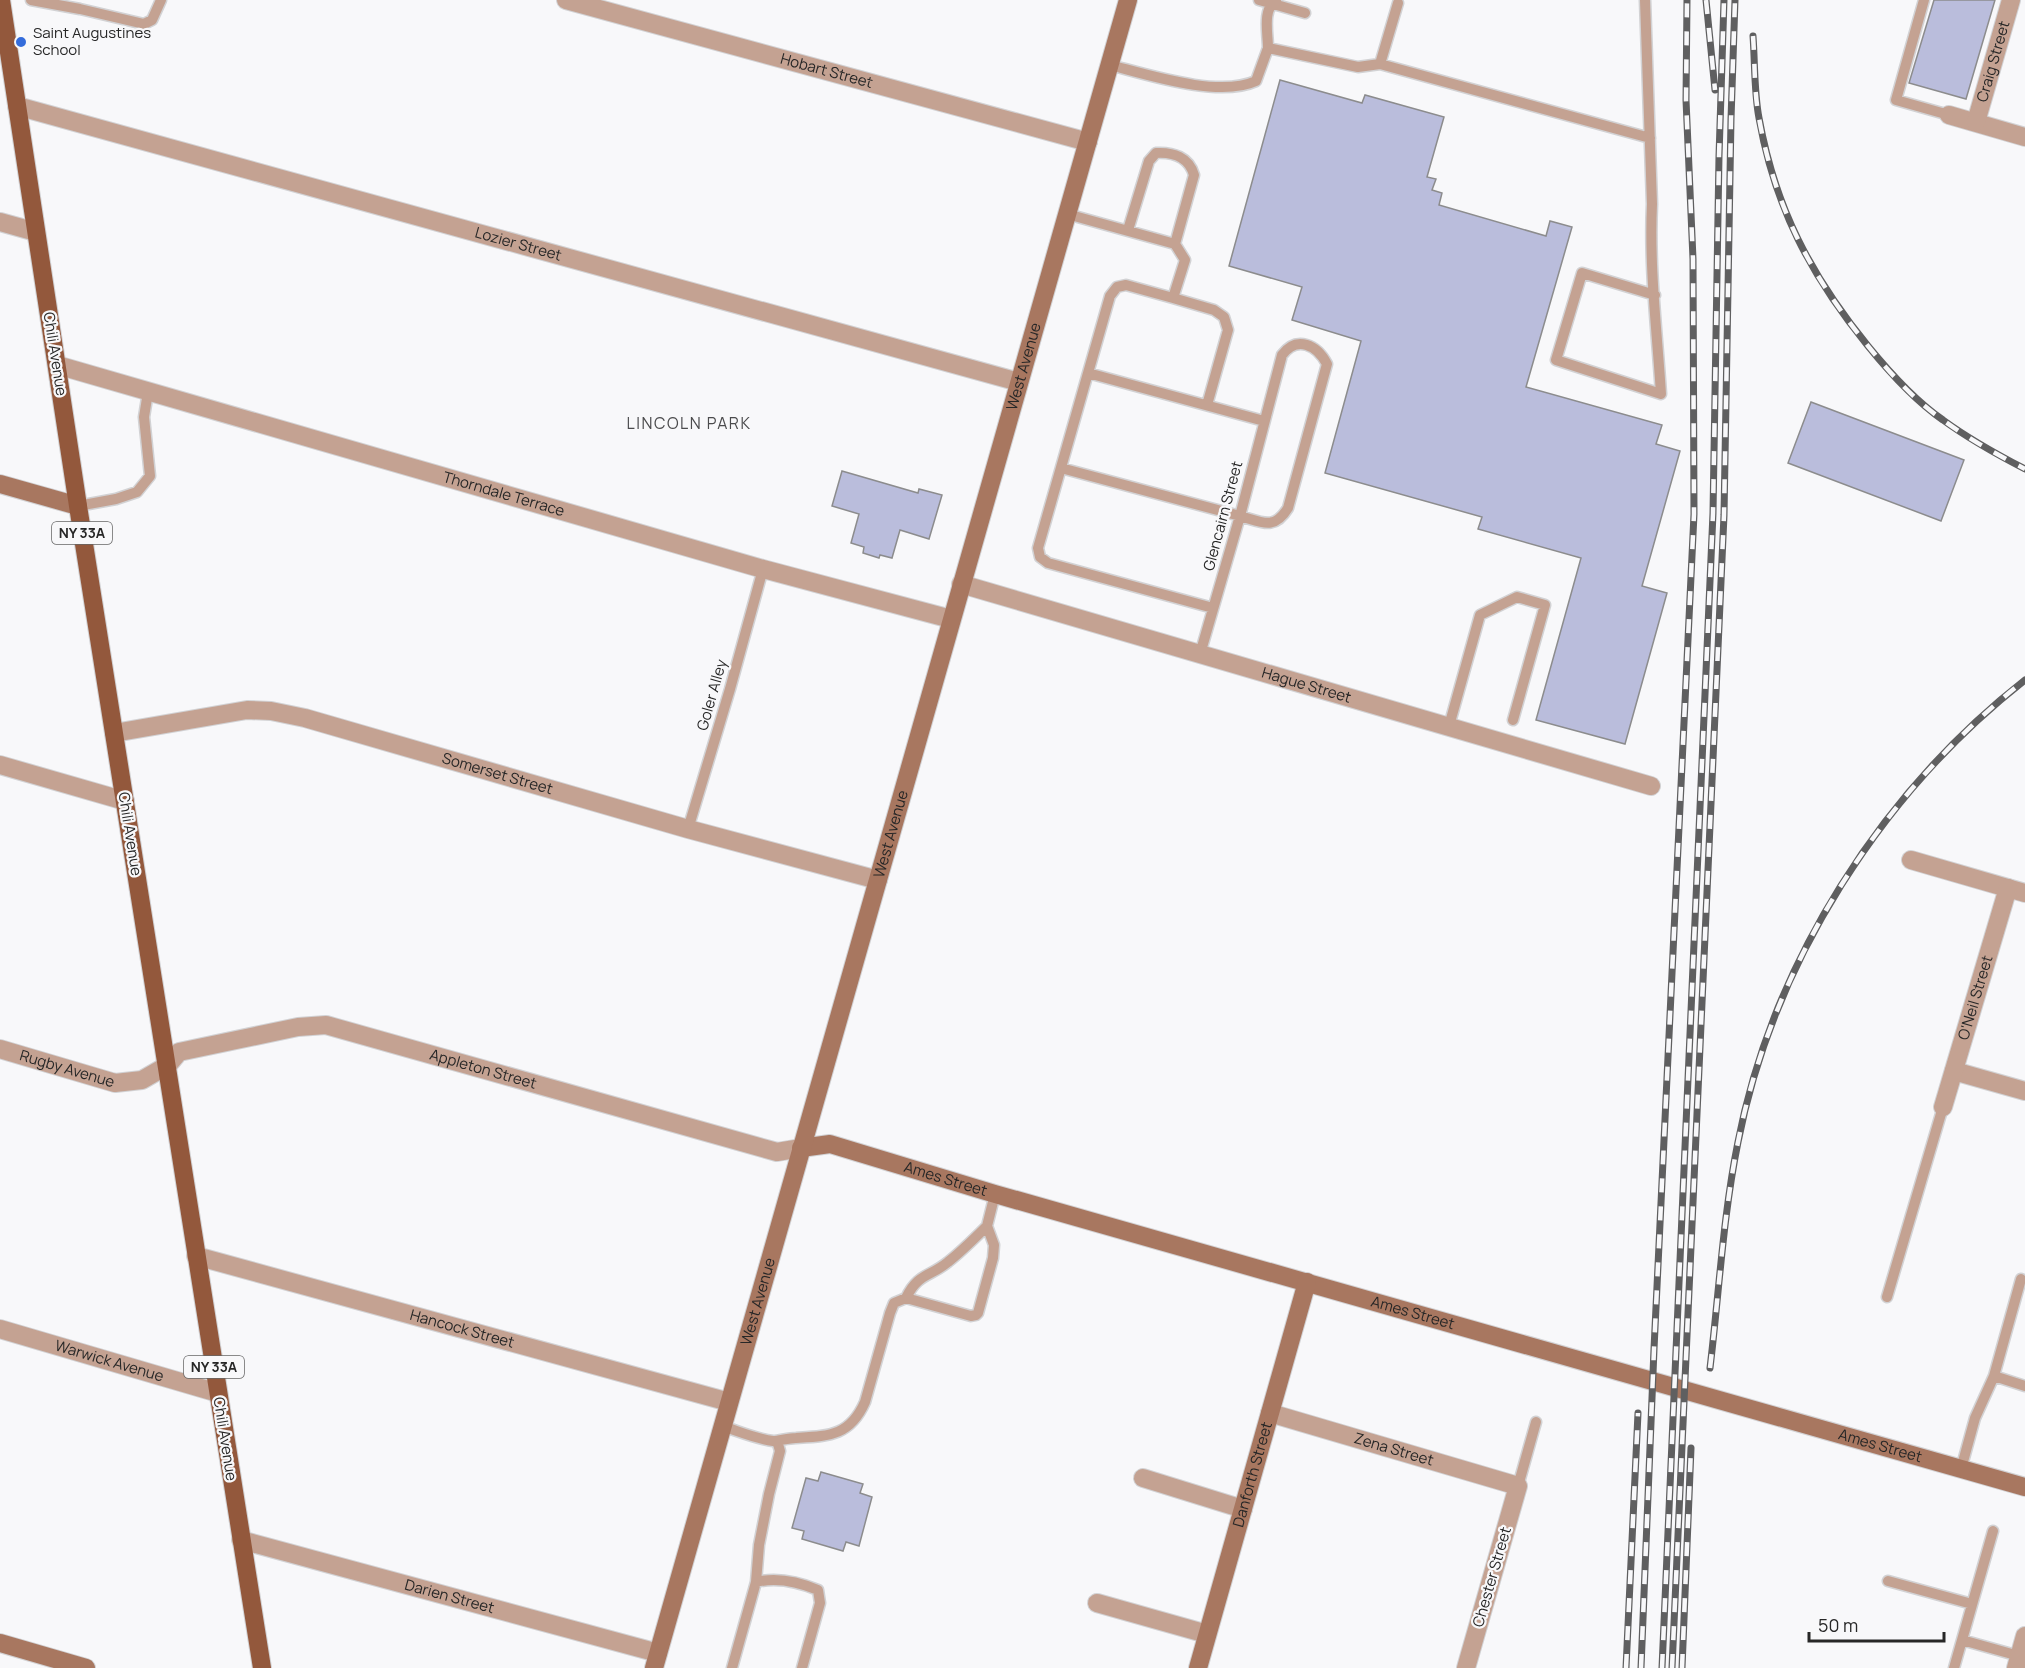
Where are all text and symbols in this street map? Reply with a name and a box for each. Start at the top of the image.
street label: Craig Street [1971,18,2015,104]
place label: Saint Augustines School [33,22,151,60]
marker: Saint Augustines School [14,35,28,49]
street label: Hobart Street [778,48,875,93]
street label: Lozier Street [473,222,564,266]
street label: Chili Avenue [39,311,73,398]
street label: West Avenue [1001,320,1046,413]
district label: LINCOLN PARK [627,412,751,434]
street label: Glencairn Street [1198,459,1247,573]
street label: Thorndale Terrace [440,466,567,521]
road number: NY 33A [52,522,112,544]
street label: Goler Alley [691,657,732,733]
street label: Hague Street [1259,662,1354,708]
street label: Somerset Street [440,747,555,799]
street label: West Avenue [868,787,913,880]
street label: Chili Avenue [114,791,148,878]
street label: O'Neil Street [1952,953,1997,1042]
street label: Rugby Avenue [17,1044,117,1092]
street label: Appleton Street [427,1044,539,1094]
street label: Ames Street [902,1156,990,1201]
street label: West Avenue [735,1255,780,1348]
street label: Ames Street [1369,1290,1457,1334]
street label: Hancock Street [408,1304,517,1353]
street label: Warwick Avenue [53,1335,167,1387]
road number: NY 33A [184,1356,244,1378]
street label: Chili Avenue [209,1396,243,1483]
street label: Danforth Street [1227,1419,1277,1530]
street label: Ames Street [1836,1423,1925,1467]
street label: Zena Street [1352,1427,1436,1471]
street label: Chester Street [1467,1524,1516,1629]
street label: Darien Street [402,1574,497,1618]
scale bar [1809,1605,1944,1643]
text: 50 m [1818,1613,1858,1637]

